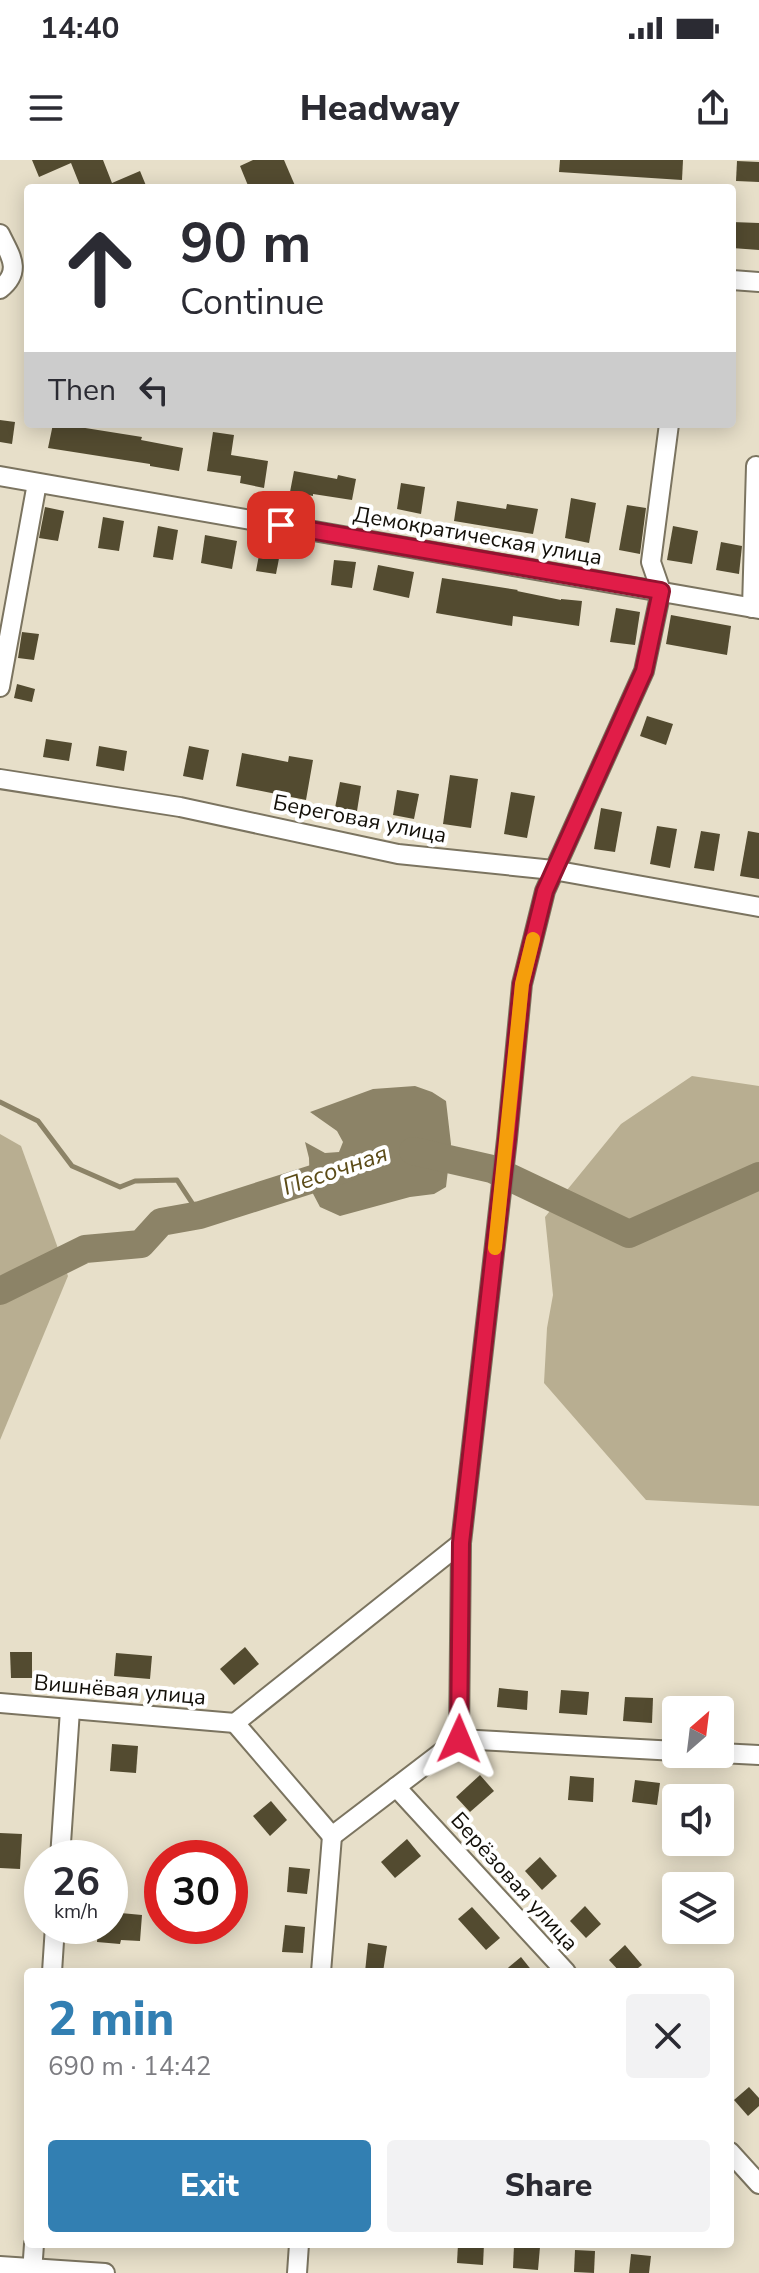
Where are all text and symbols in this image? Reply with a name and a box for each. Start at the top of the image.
text: 14:40 [40,8,119,49]
text: Headway [300,84,459,133]
icon: menu [24,86,68,130]
icon: share [691,86,735,130]
text: 90 m [180,205,311,282]
icon: ahead [48,216,152,320]
text: Continue [180,278,324,327]
icon: left [132,368,176,412]
text: Then [48,370,116,411]
pin [247,491,315,559]
street label: Демократическая улица [351,499,604,573]
icon: arrive [259,503,303,547]
street label: Береговая улица [270,787,449,851]
water label: Песочная [278,1137,392,1203]
street label: Вишнёвая улица [32,1668,207,1712]
north arrow [662,1696,734,1768]
map controls [662,1696,734,1944]
position arrow [417,1697,501,1781]
button: sound [662,1784,734,1856]
street label: Берёзовая улица [444,1806,585,1958]
speed limit sign: 30 [144,1840,248,1944]
text: 26 [52,1855,100,1909]
button: layers [662,1872,734,1944]
text: km/h [54,1898,98,1925]
text: 2 min [48,1986,174,2052]
button: close [626,1994,710,2078]
text: 690 m · 14:42 [48,2049,211,2084]
button: Exit [48,2140,371,2232]
button: Share [387,2140,710,2232]

